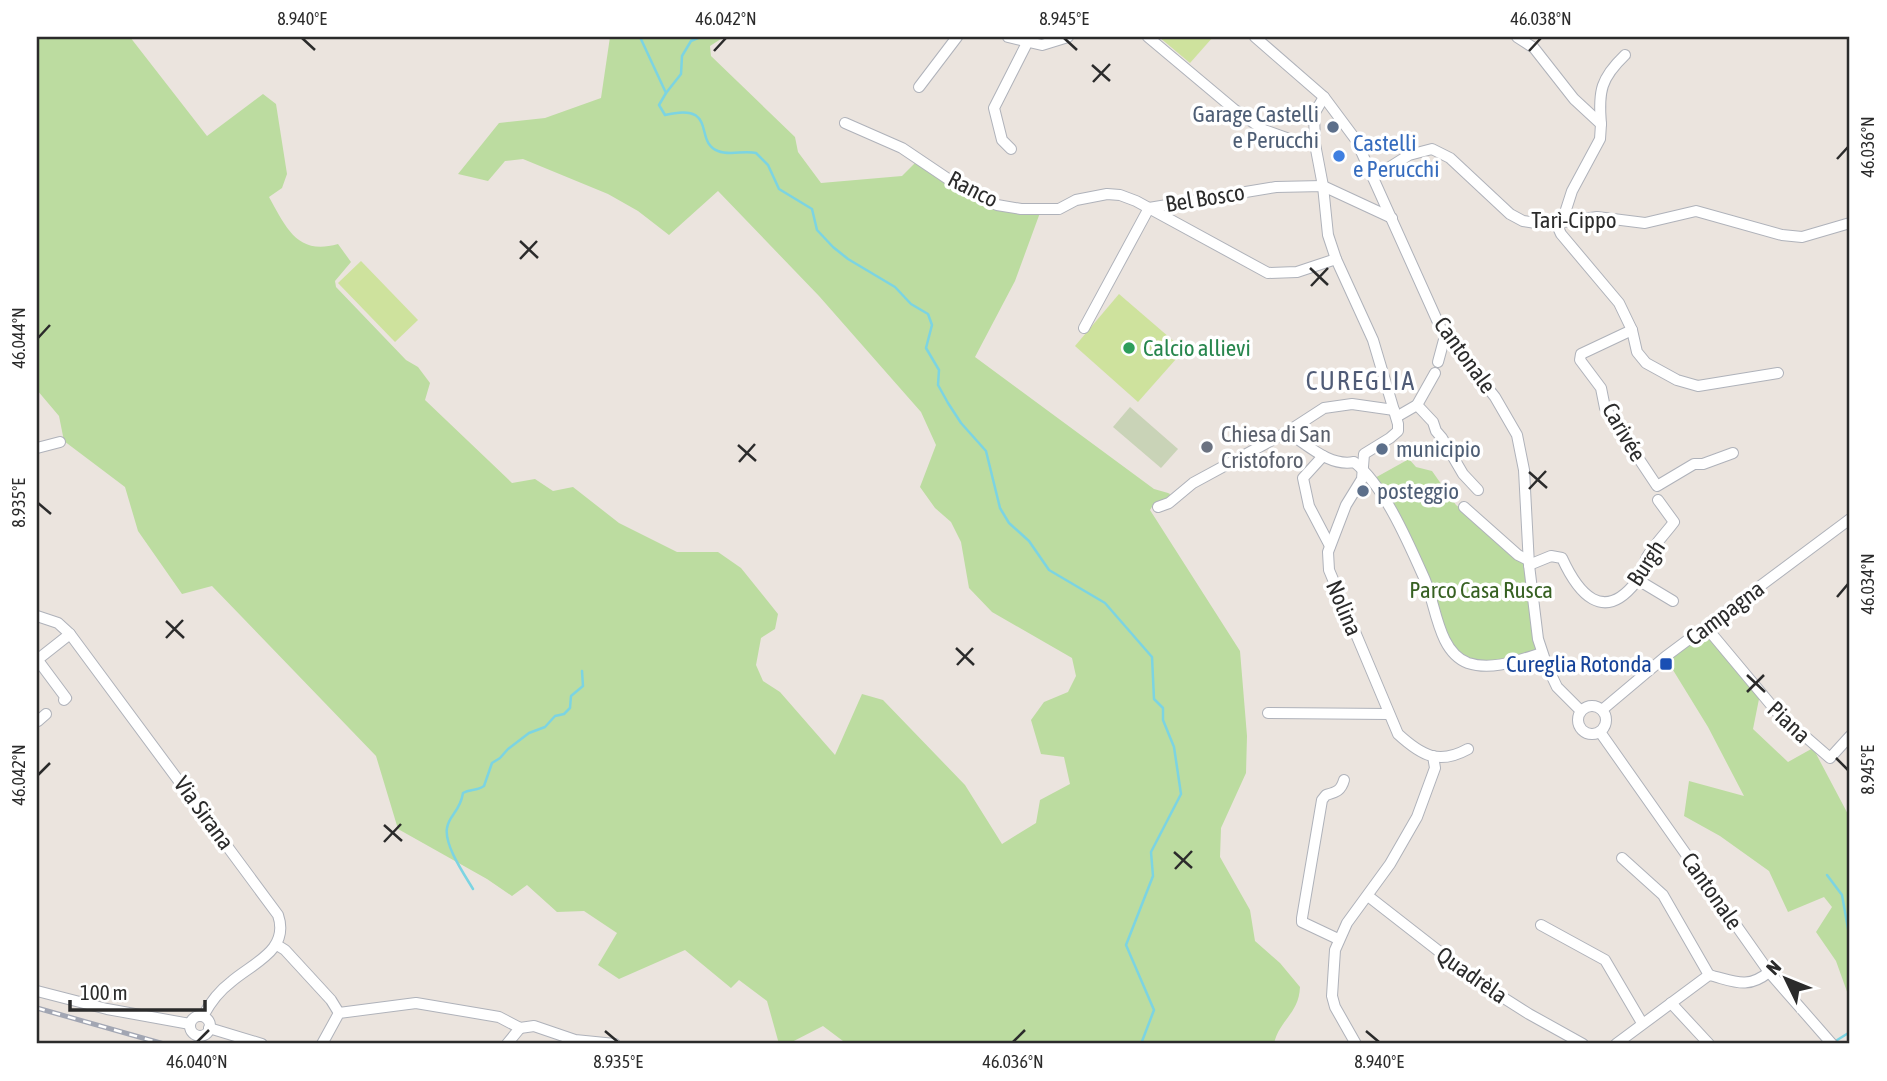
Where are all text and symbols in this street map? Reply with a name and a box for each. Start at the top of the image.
text: 8.940°E [277,8,327,29]
text: 46.042°N [695,8,757,29]
text: 8.945°E [1039,8,1089,29]
text: 46.038°N [1510,8,1572,29]
place label: Garage Castelli e Perucchi [1193,101,1319,153]
text: 46.036°N [1857,116,1878,178]
marker: Garage Castelli e Perucchi [1325,119,1341,135]
place label: Castelli e Perucchi [1353,130,1439,182]
marker: Castelli e Perucchi [1331,148,1347,164]
street label: Ranco [944,165,1002,213]
street label: Bel Bosco [1164,179,1246,217]
street label: Tarì-Cippo [1531,207,1617,233]
text: 46.044°N [8,307,29,369]
street label: Cantonale [1429,312,1501,398]
place label: Calcio allievi [1143,335,1251,361]
marker: Calcio allievi [1121,340,1137,356]
district label: CUREGLIA [1306,366,1416,396]
street label: Carivée [1597,398,1651,466]
place label: Chiesa di San Cristoforo [1221,421,1331,473]
place label: municipio [1396,436,1481,462]
marker: Chiesa di San Cristoforo [1199,439,1215,455]
marker: municipio [1374,441,1390,457]
text: 8.935°E [8,478,29,528]
place label: posteggio [1377,478,1459,504]
marker: posteggio [1355,483,1371,499]
street label: Burgh [1622,535,1670,591]
text: 46.034°N [1857,553,1878,615]
street label: Campagna [1681,575,1769,651]
street label: Nolina [1321,576,1367,640]
park label: Parco Casa Rusca [1409,577,1553,603]
place label: Cureglia Rotonda [1506,651,1652,677]
marker: Cureglia Rotonda [1658,656,1674,672]
street label: Piana [1762,696,1816,748]
text: 46.042°N [8,744,29,806]
text: 8.945°E [1857,745,1878,795]
street label: Via Sirana [169,771,239,855]
street label: Cantonale [1676,848,1748,934]
street label: Quadrèla [1432,941,1512,1009]
north arrow [1750,944,1820,1014]
text: N [1762,956,1785,979]
scale bar [70,969,205,1013]
text: 100 m [80,980,128,1004]
text: 46.040°N [166,1051,228,1072]
text: 8.935°E [593,1051,643,1072]
text: 46.036°N [982,1051,1044,1072]
text: 8.940°E [1354,1051,1404,1072]

